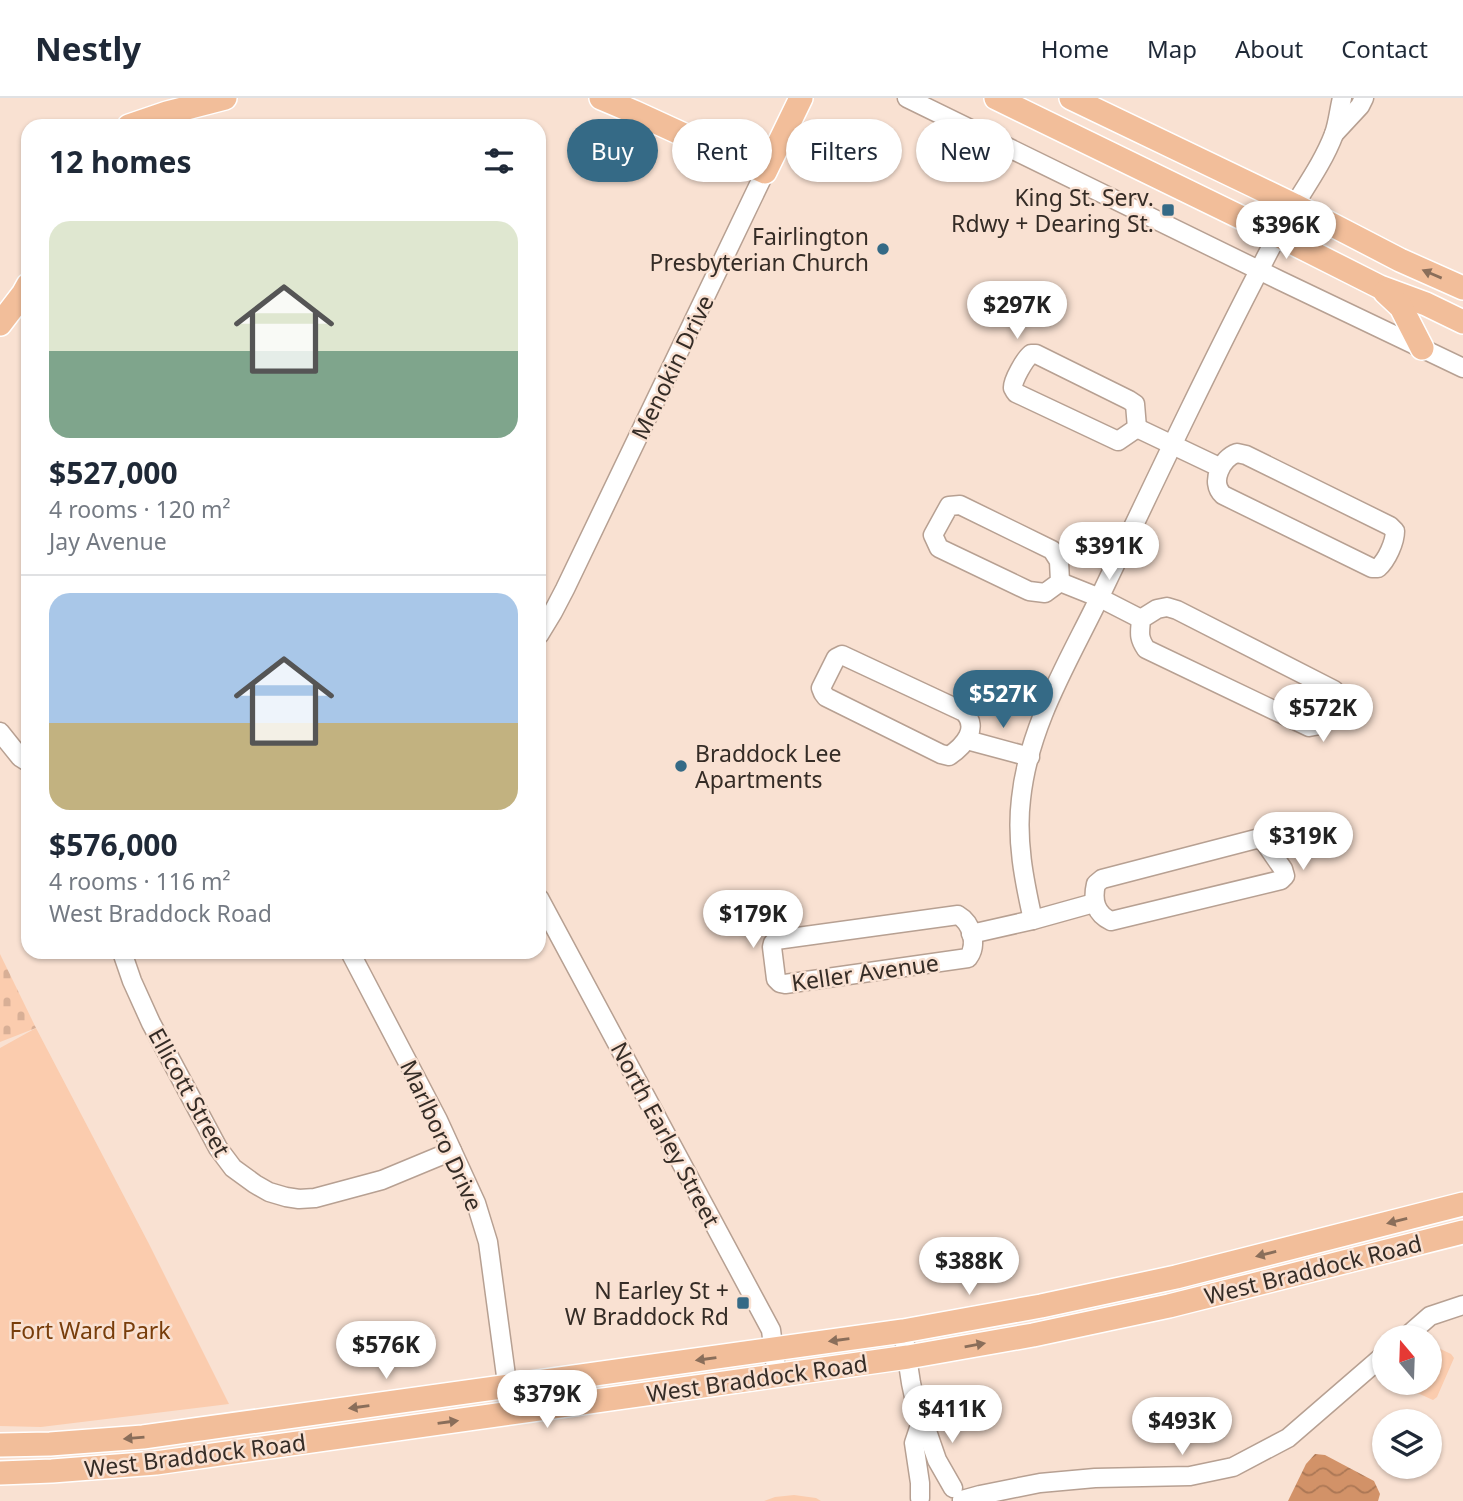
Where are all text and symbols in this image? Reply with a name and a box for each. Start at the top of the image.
text: Nestly [35,26,141,71]
text: Home [1041,32,1109,65]
text: Map [1147,32,1197,65]
text: About [1235,32,1303,65]
text: Contact [1341,32,1428,65]
chip: Buy [567,119,658,182]
chip: Rent [672,119,772,182]
chip: Filters [786,119,902,182]
chip: New [916,119,1014,182]
text: 12 homes [49,141,192,182]
icon: filters [480,142,518,180]
place label: King St. Serv. Rdwy + Dearing St. [951,181,1154,239]
marker: King St. Serv. Rdwy + Dearing St. [1160,202,1176,218]
pin: $396K [1237,202,1335,261]
text: $396K [1252,208,1320,240]
place label: Fairlington Presbyterian Church [650,220,869,278]
marker: Fairlington Presbyterian Church [875,241,891,257]
icon: home [221,266,347,392]
one-way arrow [1421,268,1442,279]
pin: $297K [968,282,1066,341]
text: $297K [983,288,1051,320]
street label: Menokin Drive [623,289,721,445]
text: $527,000 [49,452,178,493]
text: 4 rooms · 120 m² [49,493,231,525]
pin: $391K [1060,522,1158,582]
text: Jay Avenue [49,525,167,557]
text: $391K [1075,529,1143,561]
icon: home [221,638,347,764]
pin: $527K [954,670,1052,730]
text: $527K [969,677,1037,709]
pin: $572K [1274,684,1372,744]
text: $572K [1289,691,1357,723]
place label: Braddock Lee Apartments [695,737,841,795]
marker: Braddock Lee Apartments [673,758,689,774]
pin: $319K [1254,812,1352,872]
text: $319K [1269,819,1337,851]
text: $576,000 [49,824,178,865]
text: 4 rooms · 116 m² [49,865,231,897]
pin: $179K [704,890,802,950]
text: West Braddock Road [49,897,272,929]
text: $179K [719,897,787,929]
street label: Keller Avenue [789,946,941,998]
street label: Ellicott Street [141,1022,239,1162]
street label: North Earley Street [604,1036,728,1232]
street label: Marlboro Drive [393,1054,491,1216]
one-way arrow [1386,1216,1408,1227]
street label: West Braddock Road [1201,1227,1425,1311]
pin: $388K [920,1238,1018,1297]
text: $388K [935,1244,1003,1276]
one-way arrow [1254,1249,1276,1260]
place label: N Earley St + W Braddock Rd [565,1274,729,1332]
marker: N Earley St + W Braddock Rd [735,1295,751,1311]
park label: Fort Ward Park [9,1314,171,1346]
pin: $576K [337,1322,435,1381]
north arrow [1372,1325,1442,1395]
map controls [1372,1325,1442,1479]
text: $576K [352,1328,420,1360]
one-way arrow [827,1335,849,1346]
one-way arrow [964,1339,986,1350]
street label: West Braddock Road [644,1347,870,1409]
one-way arrow [695,1354,717,1365]
pin: $379K [498,1370,596,1430]
text: $379K [513,1377,581,1409]
pin: $411K [903,1386,1001,1445]
text: $411K [918,1392,986,1424]
pin: $493K [1133,1398,1231,1457]
one-way arrow [348,1402,370,1413]
text: $493K [1148,1404,1216,1436]
button: layers [1372,1409,1442,1479]
one-way arrow [437,1416,459,1427]
street label: West Braddock Road [82,1426,308,1484]
one-way arrow [123,1433,145,1444]

